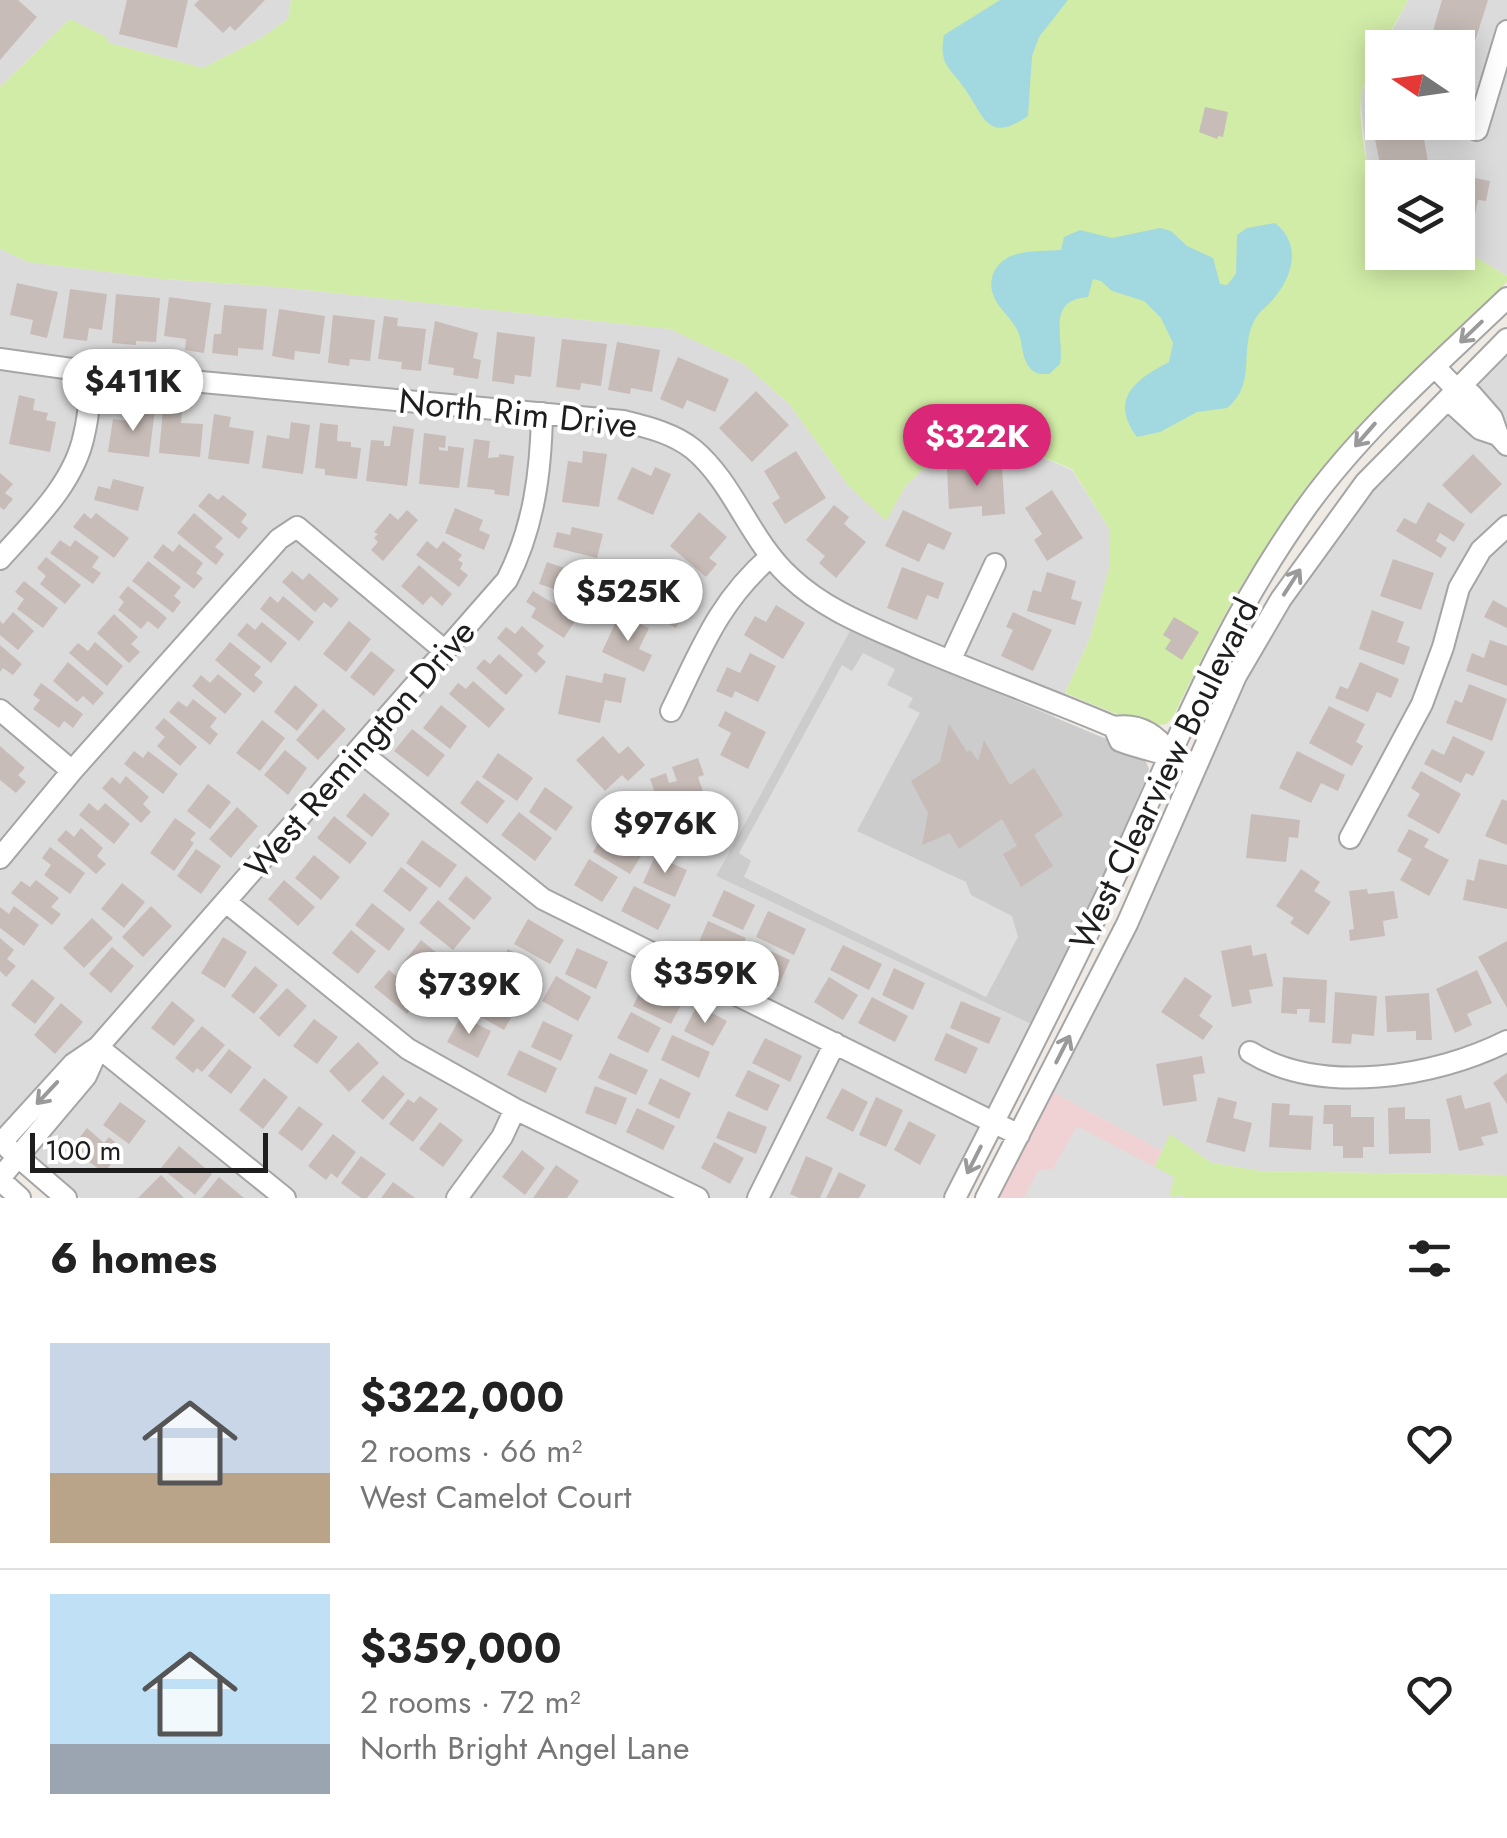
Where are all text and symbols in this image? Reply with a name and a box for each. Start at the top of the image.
north arrow [1365,30,1475,140]
map controls [1365,30,1475,270]
button: layers [1365,160,1475,270]
one-way arrow [1459,320,1484,344]
pin: $411K [63,349,203,434]
text: $411K [84,358,182,404]
street label: North Rim Drive [396,376,640,450]
pin: $322K [907,404,1047,489]
text: $322K [925,413,1029,459]
one-way arrow [1354,422,1377,447]
pin: $525K [558,559,698,644]
text: $525K [576,568,680,614]
one-way arrow [1282,568,1303,597]
street label: West Clearview Boulevard [1057,590,1271,958]
street label: West Remington Drive [233,608,487,890]
pin: $976K [595,791,735,876]
text: $976K [613,800,717,846]
pin: $359K [635,941,775,1026]
text: $359K [653,950,757,996]
pin: $739K [399,952,539,1037]
text: $739K [418,961,520,1007]
one-way arrow [1055,1034,1074,1064]
one-way arrow [36,1080,59,1105]
scale bar [30,1128,268,1172]
text: 100 m [45,1130,121,1171]
one-way arrow [964,1145,983,1175]
text: 6 homes [50,1228,217,1289]
icon: filters [1402,1231,1457,1286]
text: $322,000 [360,1367,564,1428]
icon: home [130,1383,250,1503]
icon: heart [1402,1416,1457,1471]
text: 2 rooms · 66 m² [360,1428,582,1474]
text: West Camelot Court [360,1474,632,1520]
text: $359,000 [360,1618,561,1679]
icon: home [130,1634,250,1754]
icon: heart [1402,1667,1457,1722]
text: 2 rooms · 72 m² [360,1679,581,1725]
text: North Bright Angel Lane [360,1725,689,1771]

